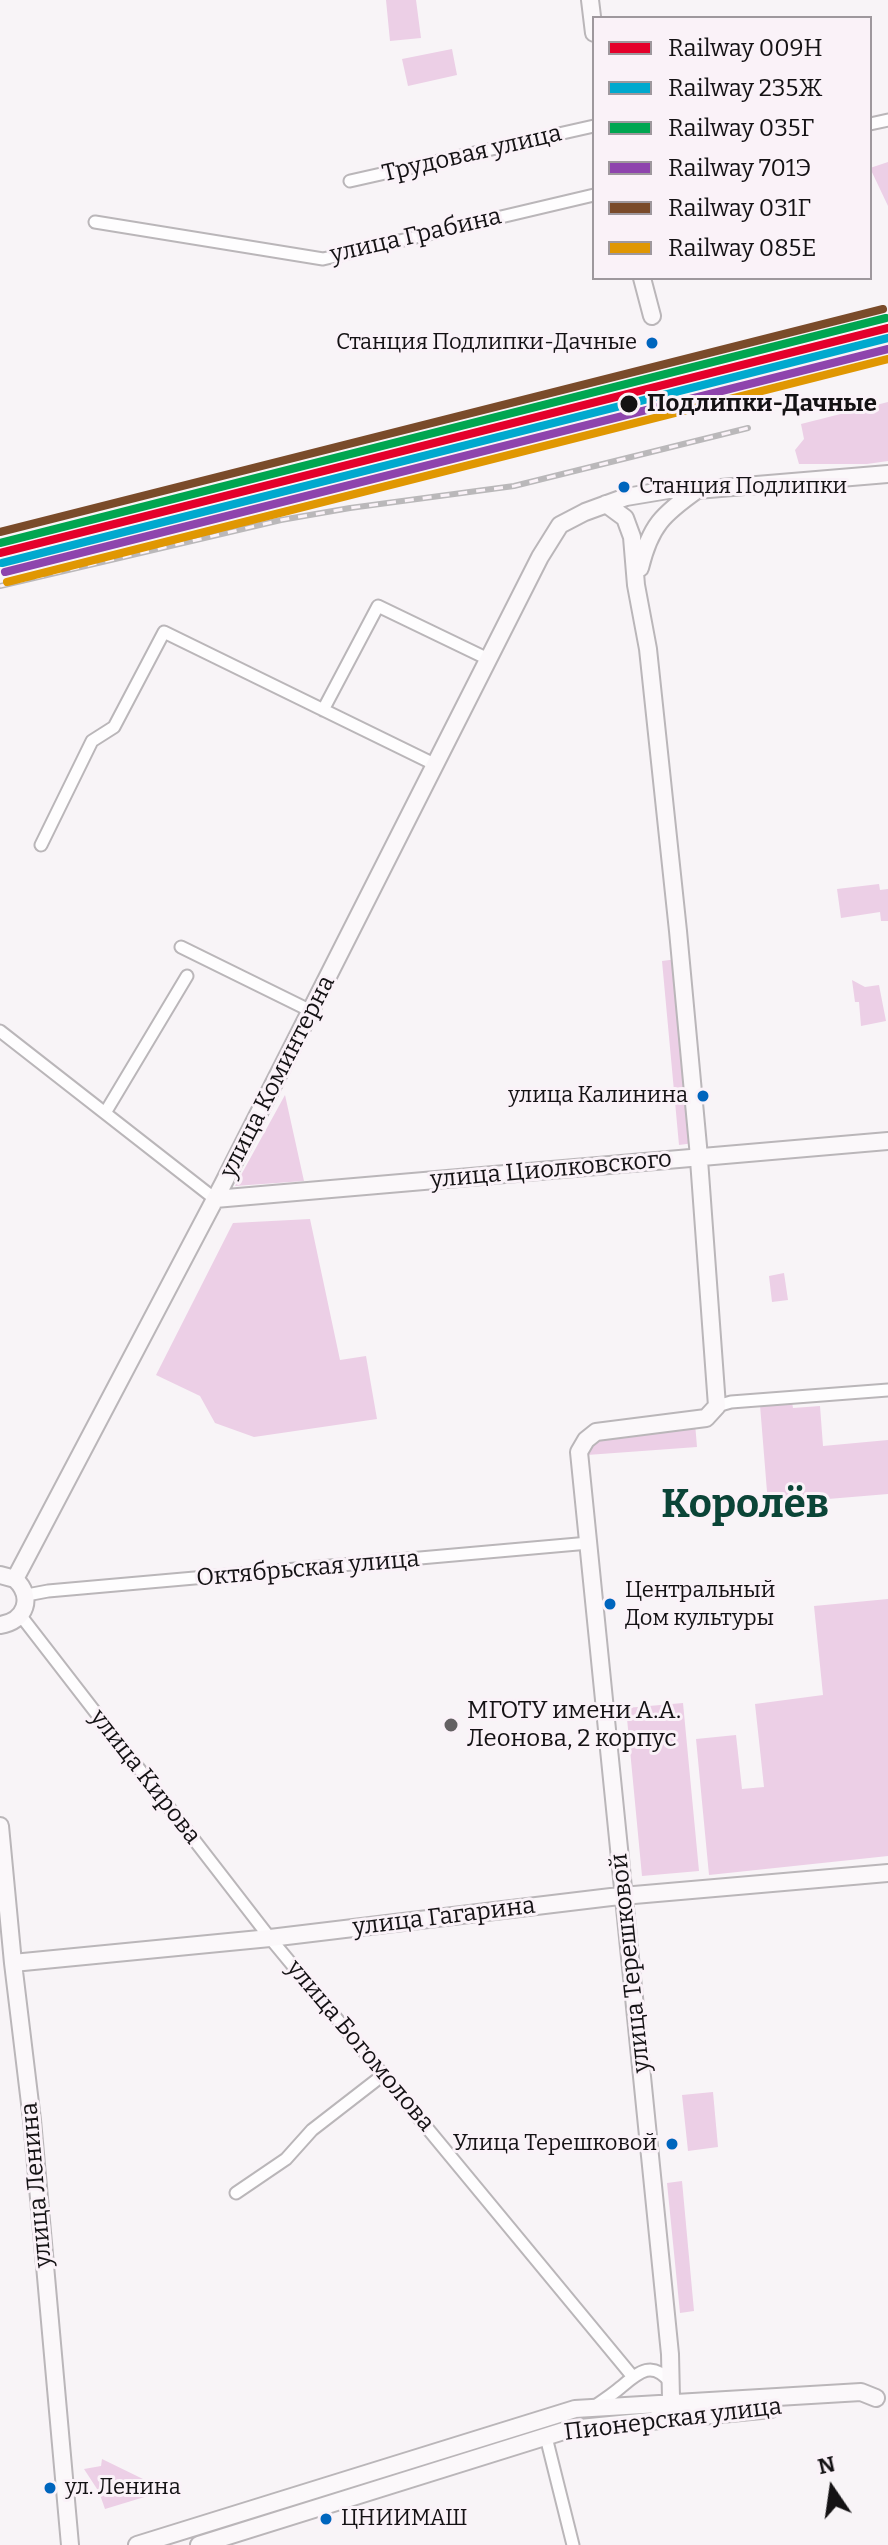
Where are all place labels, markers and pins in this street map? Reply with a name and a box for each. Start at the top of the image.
place label: Станция Подлипки-Дачные [336,330,637,356]
marker: Станция Подлипки-Дачные [644,335,660,351]
place label: Подлипки-Дачные [647,390,877,418]
marker: Подлипки-Дачные [618,393,640,415]
place label: Станция Подлипки [639,474,847,500]
marker: Станция Подлипки [616,479,632,495]
place label: улица Калинина [508,1083,688,1109]
marker: улица Калинина [695,1088,711,1104]
place label: Центральный Дом культуры [625,1578,775,1630]
marker: Центральный Дом культуры [602,1596,618,1612]
place label: МГОТУ имени А.А. Леонова, 2 корпус [467,1697,681,1753]
marker: МГОТУ имени А.А. Леонова, 2 корпус [442,1716,460,1734]
place label: Улица Терешковой [453,2131,657,2157]
marker: Улица Терешковой [664,2136,680,2152]
place label: ул. Ленина [65,2475,181,2501]
marker: ул. Ленина [42,2480,58,2496]
place label: ЦНИИМАШ [341,2506,467,2532]
marker: ЦНИИМАШ [318,2511,334,2527]

